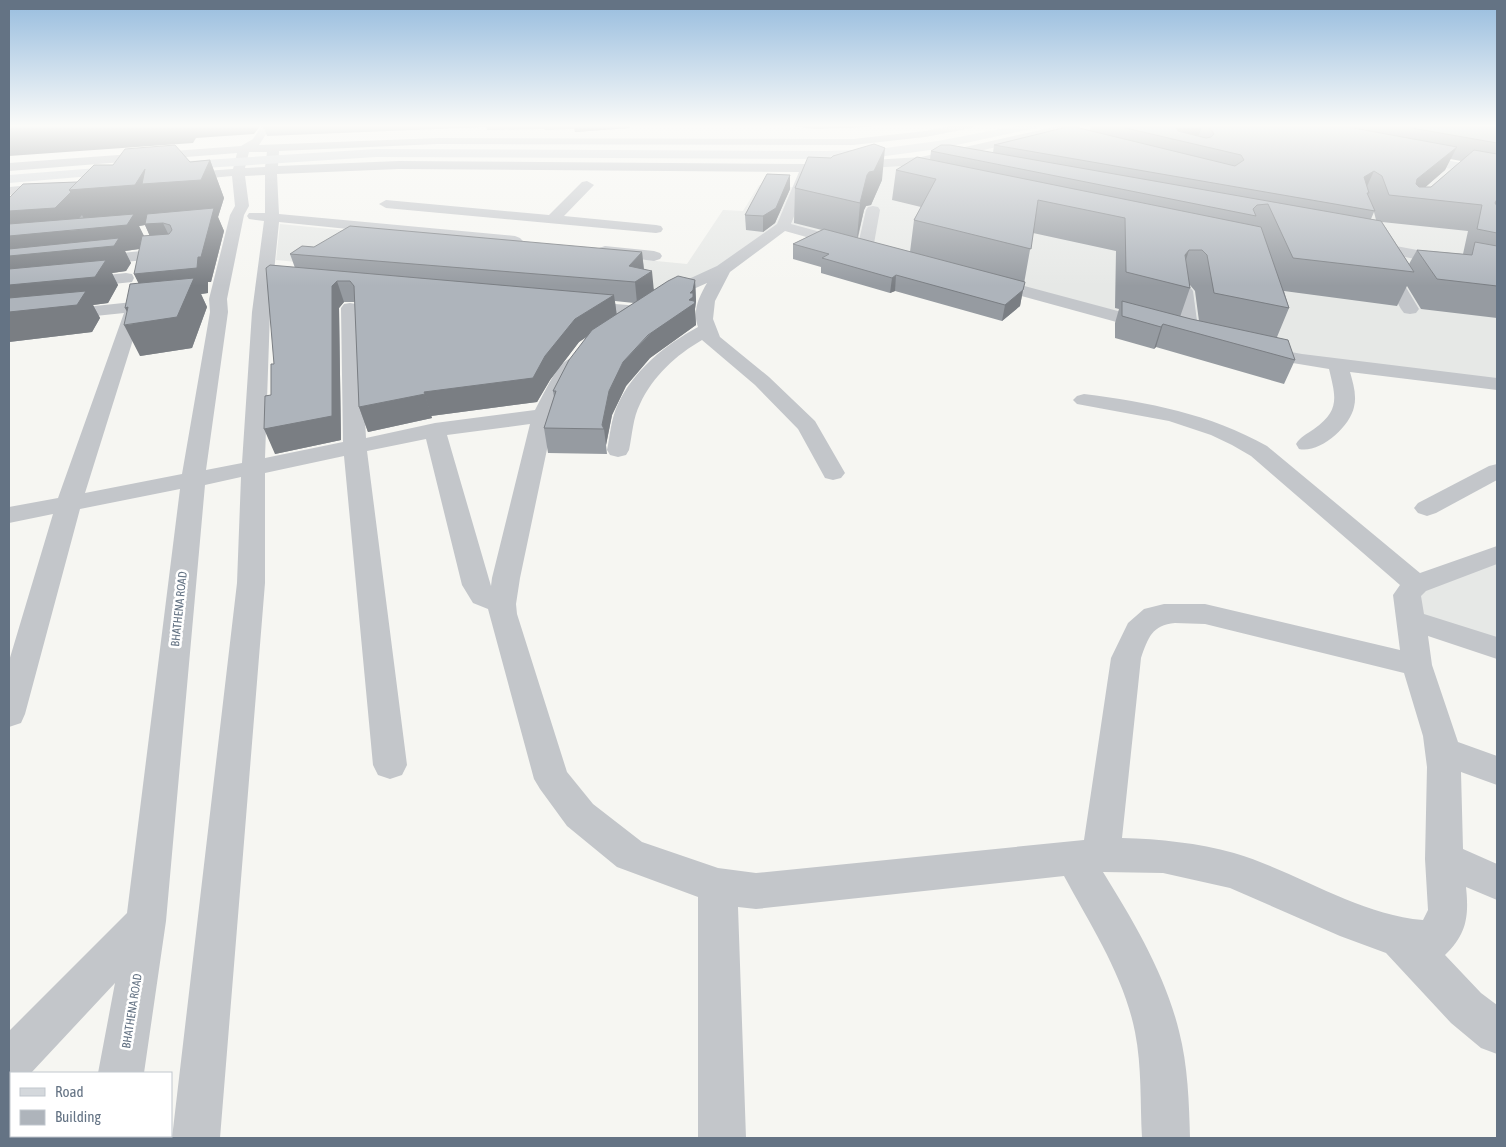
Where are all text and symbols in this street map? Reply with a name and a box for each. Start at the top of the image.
street label: BHATHENA ROAD [168,570,190,647]
street label: BHATHENA ROAD [119,972,145,1049]
legend [10,1072,172,1137]
text: Road [55,1083,84,1100]
text: Building [55,1108,101,1125]

